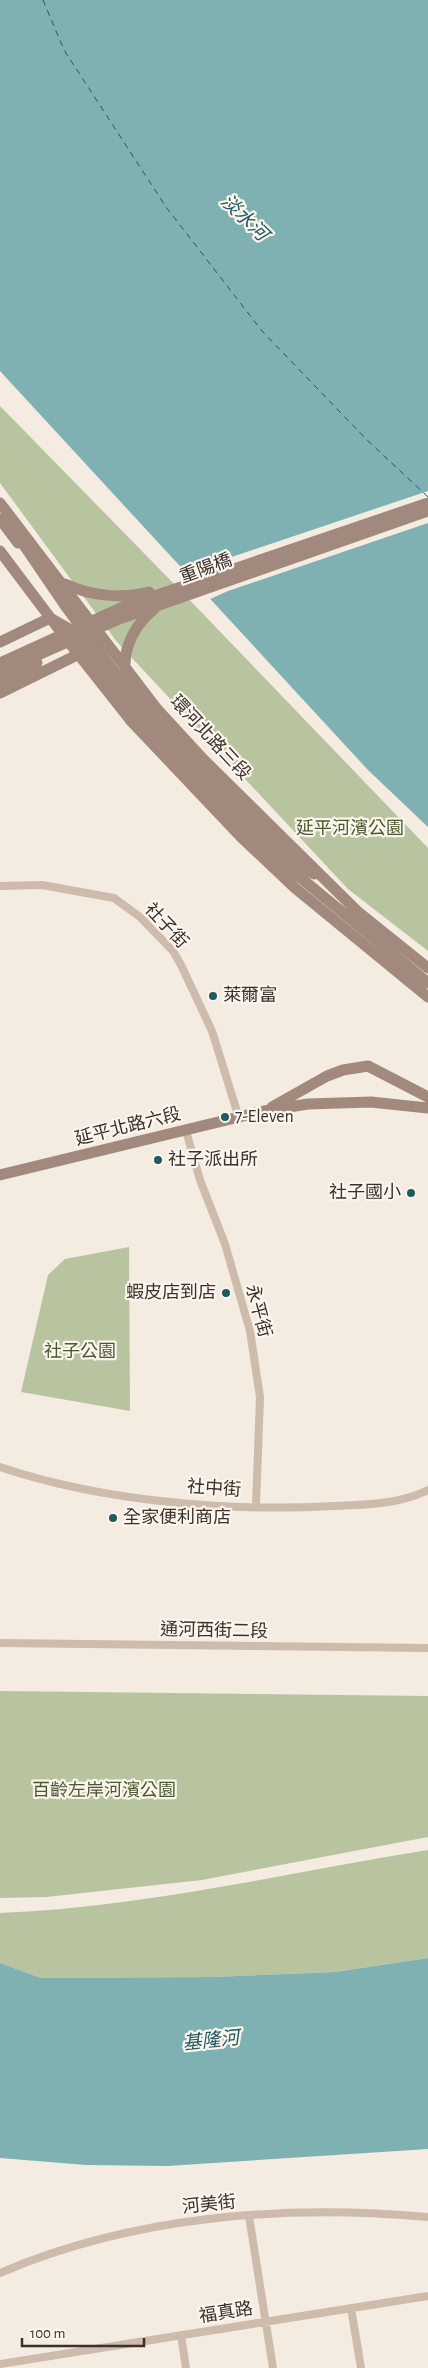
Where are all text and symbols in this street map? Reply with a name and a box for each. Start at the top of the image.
water label: 淡水河 [217,191,275,247]
street label: 重陽橋 [177,549,234,587]
street label: 環河北路三段 [167,691,255,784]
park label: 延平河濱公園 [296,818,404,838]
street label: 社子街 [141,899,192,952]
place label: 萊爾富 [223,985,277,1005]
marker: 萊爾富 [207,990,219,1002]
street label: 延平北路六段 [73,1103,183,1149]
place label: 7-Eleven [235,1108,294,1126]
marker: 7-Eleven [219,1111,231,1123]
place label: 社子派出所 [168,1149,258,1169]
marker: 社子派出所 [152,1154,164,1166]
place label: 社子國小 [329,1182,401,1202]
marker: 社子國小 [405,1187,417,1199]
place label: 蝦皮店到店 [126,1282,216,1302]
street label: 永平街 [242,1282,276,1339]
marker: 蝦皮店到店 [220,1287,232,1299]
park label: 社子公園 [44,1341,116,1361]
street label: 社中街 [186,1476,242,1500]
place label: 全家便利商店 [123,1507,231,1527]
marker: 全家便利商店 [107,1512,119,1524]
street label: 通河西街二段 [160,1619,268,1641]
park label: 百齡左岸河濱公園 [32,1780,176,1800]
water label: 基隆河 [182,2027,244,2053]
street label: 河美街 [181,2191,237,2217]
street label: 福真路 [198,2298,254,2326]
scale bar [22,2316,145,2348]
text: 100 m [30,2326,65,2341]

